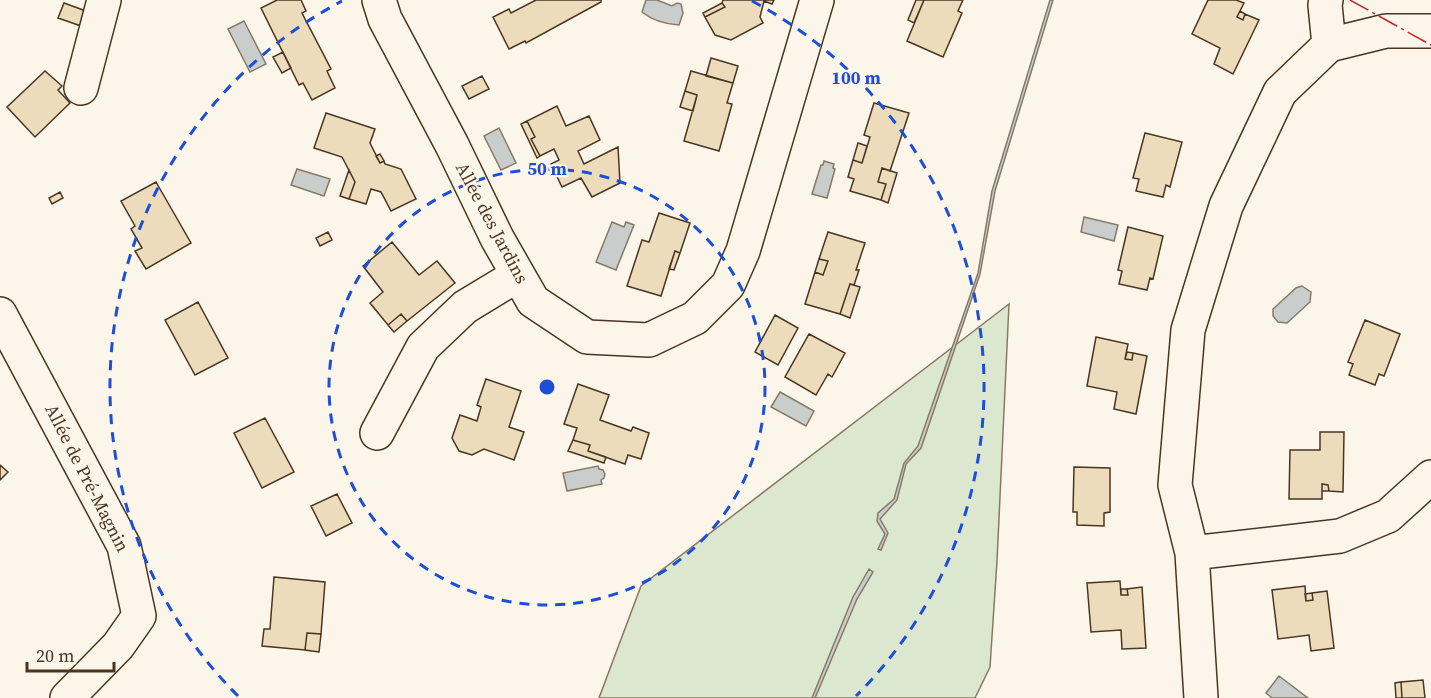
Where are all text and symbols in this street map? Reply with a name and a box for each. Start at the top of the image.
text: 100 m [831,65,881,90]
text: 50 m [527,156,567,181]
street label: Allée des Jardins [450,158,535,288]
centre of rings [537,377,557,397]
street label: Allée de Pré-Magnin [39,400,136,556]
scale bar [27,635,114,673]
text: 20 m [36,643,74,668]

